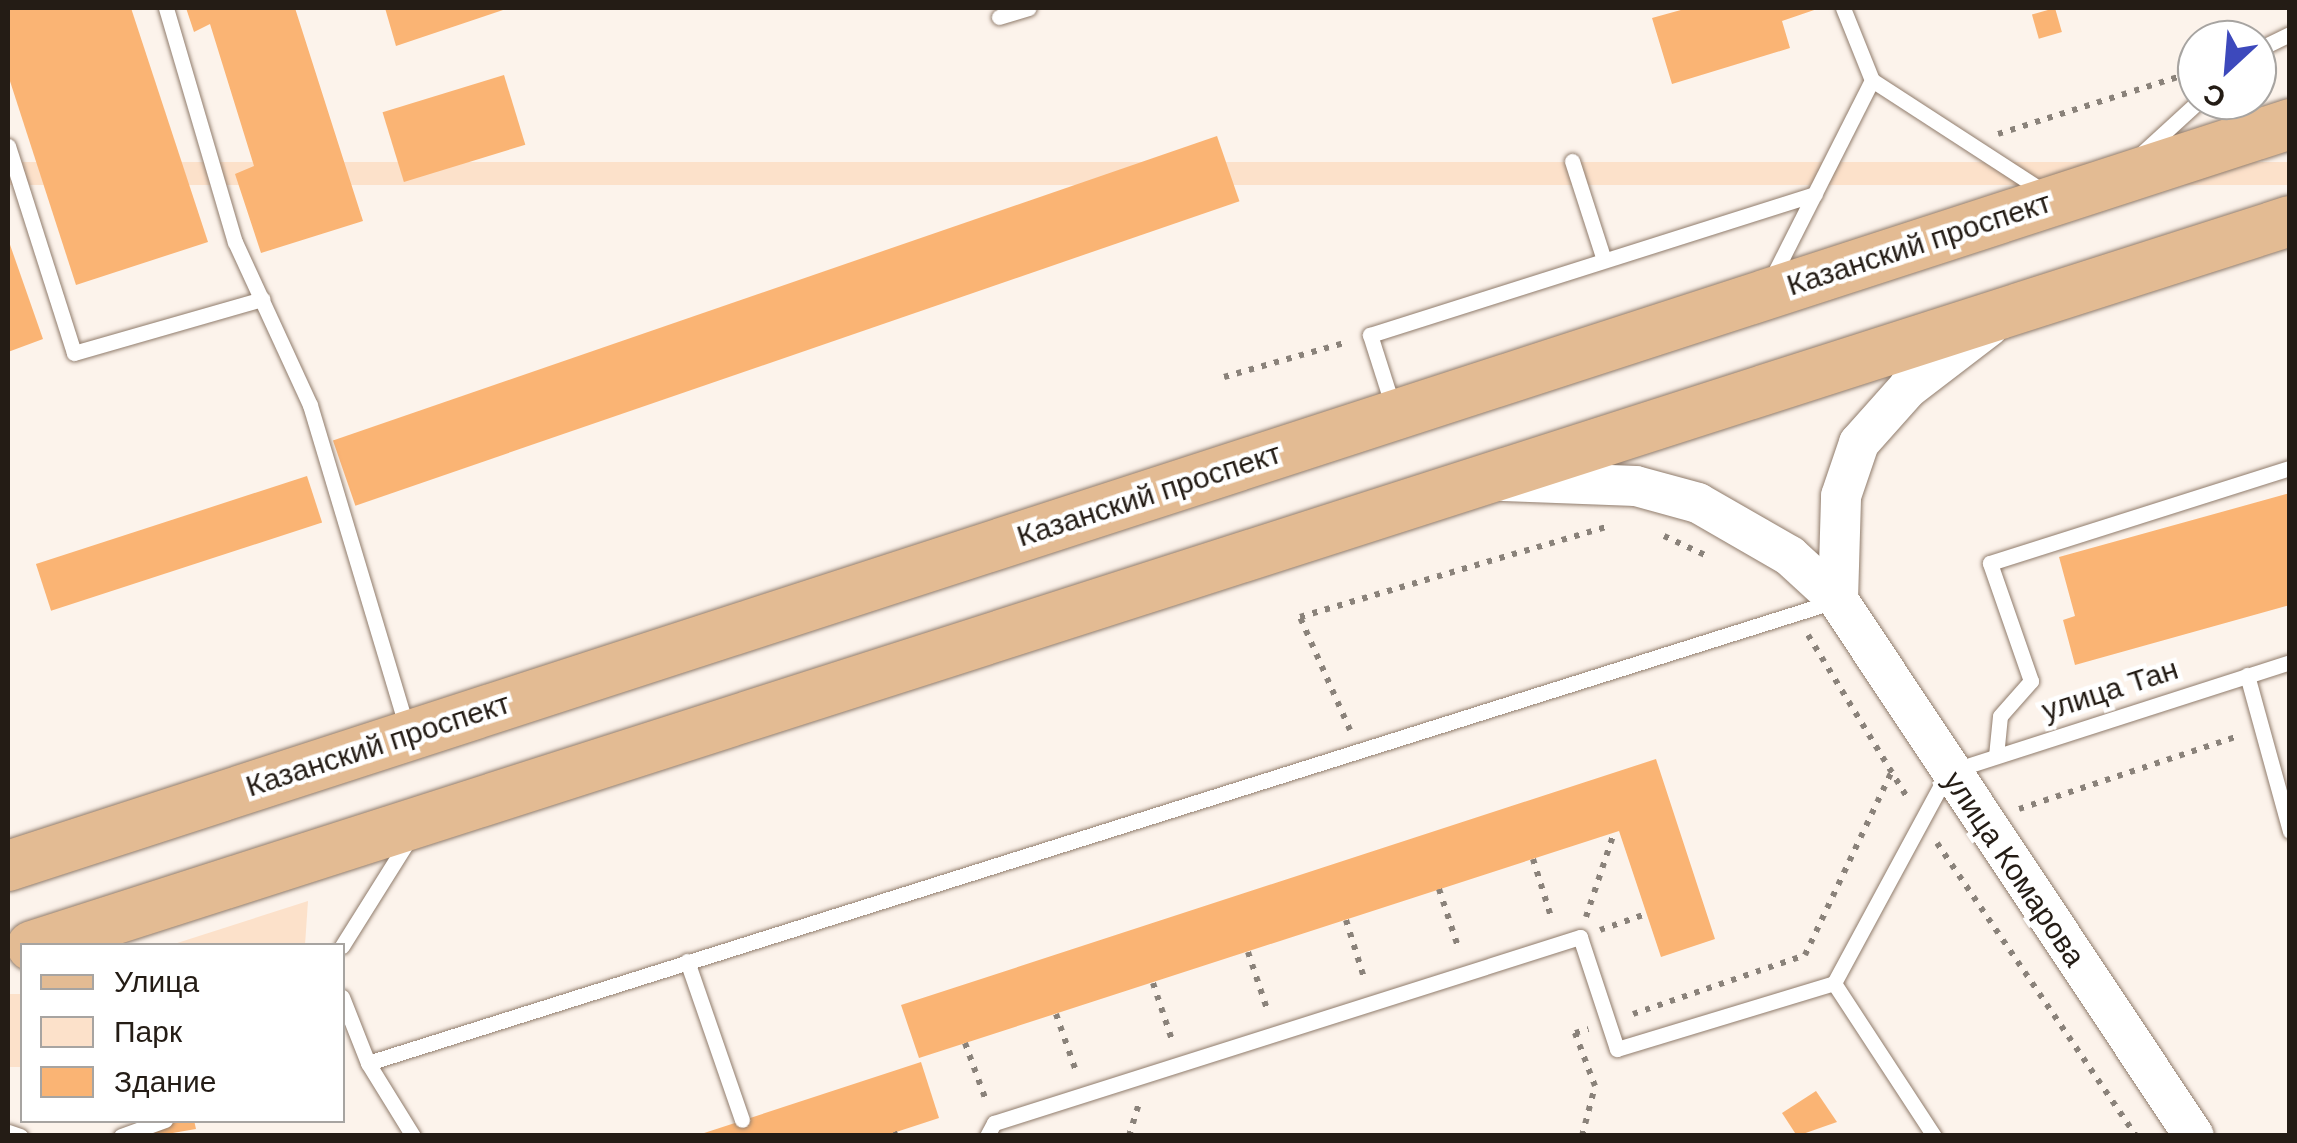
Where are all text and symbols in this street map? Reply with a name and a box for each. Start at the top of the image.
north arrow [2177,20,2277,120]
text: С [2199,77,2230,114]
street label: Казанский проспект [1782,184,2056,304]
street label: Казанский проспект [1012,435,1286,555]
street label: улица Тан [2037,651,2183,729]
street label: Казанский проспект [241,685,515,805]
street label: улица Комарова [1935,764,2093,974]
legend [20,943,345,1123]
text: Улица [114,965,199,998]
text: Парк [114,1015,182,1048]
text: Здание [114,1065,216,1098]

